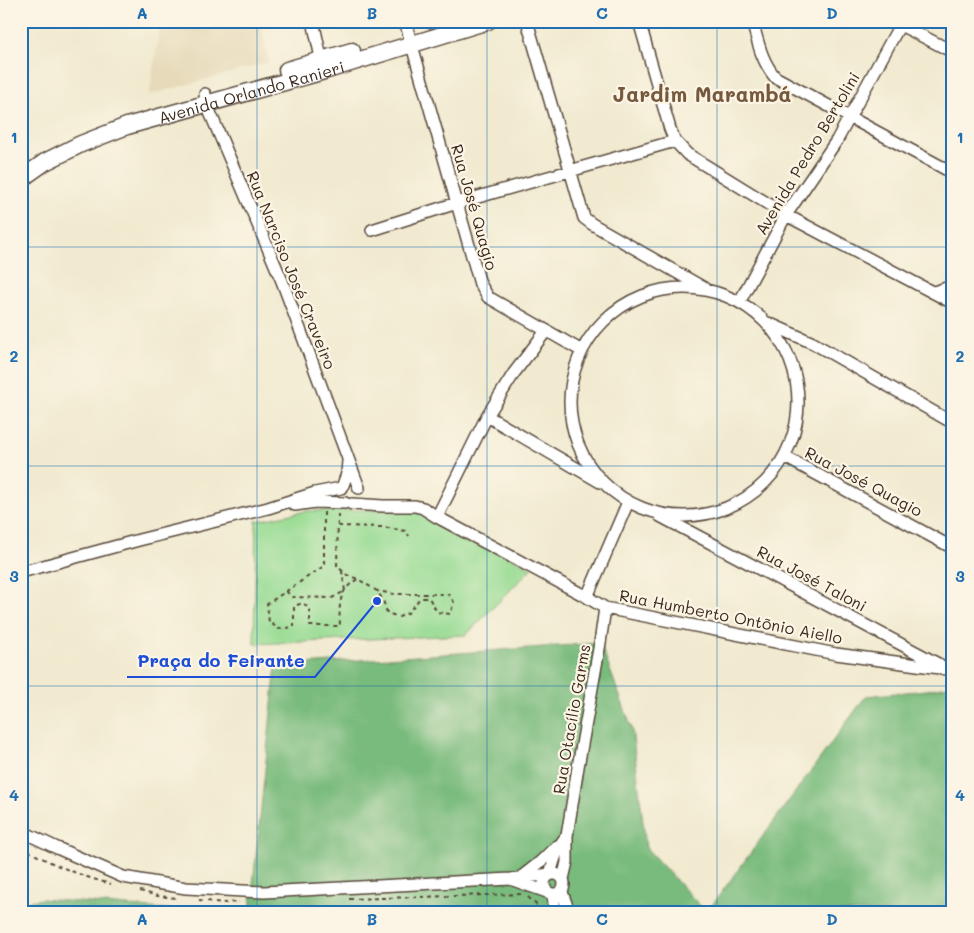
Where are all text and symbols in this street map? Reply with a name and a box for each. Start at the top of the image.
text: A [136,2,148,23]
text: B [367,2,377,23]
text: C [596,2,608,23]
text: D [826,2,838,23]
street label: Avenida Orlando Ranieri [156,55,347,127]
street label: Avenida Pedro Bertolini [750,68,864,238]
district label: Jardim Marambá [613,80,792,107]
text: 1 [10,126,18,147]
text: 1 [956,126,964,147]
street label: Rua José Quagio [447,142,503,272]
street label: Rua Narciso José Craveiro [243,168,341,372]
text: 2 [10,345,19,366]
text: 2 [956,345,965,366]
street label: Rua José Quagio [802,441,926,521]
street label: Rua José Taloni [754,540,870,616]
text: 3 [9,565,19,586]
text: 3 [955,565,965,586]
street label: Rua Humberto Ontõnio Aiello [618,584,844,648]
street label: Rua Otacílio Garms [547,642,595,796]
callout: Praça do Feirante [127,644,315,677]
text: Praça do Feirante [137,648,305,672]
text: 4 [9,784,19,805]
text: 4 [955,784,965,805]
text: A [136,908,148,929]
text: B [367,908,377,929]
text: C [596,908,608,929]
text: D [826,908,838,929]

